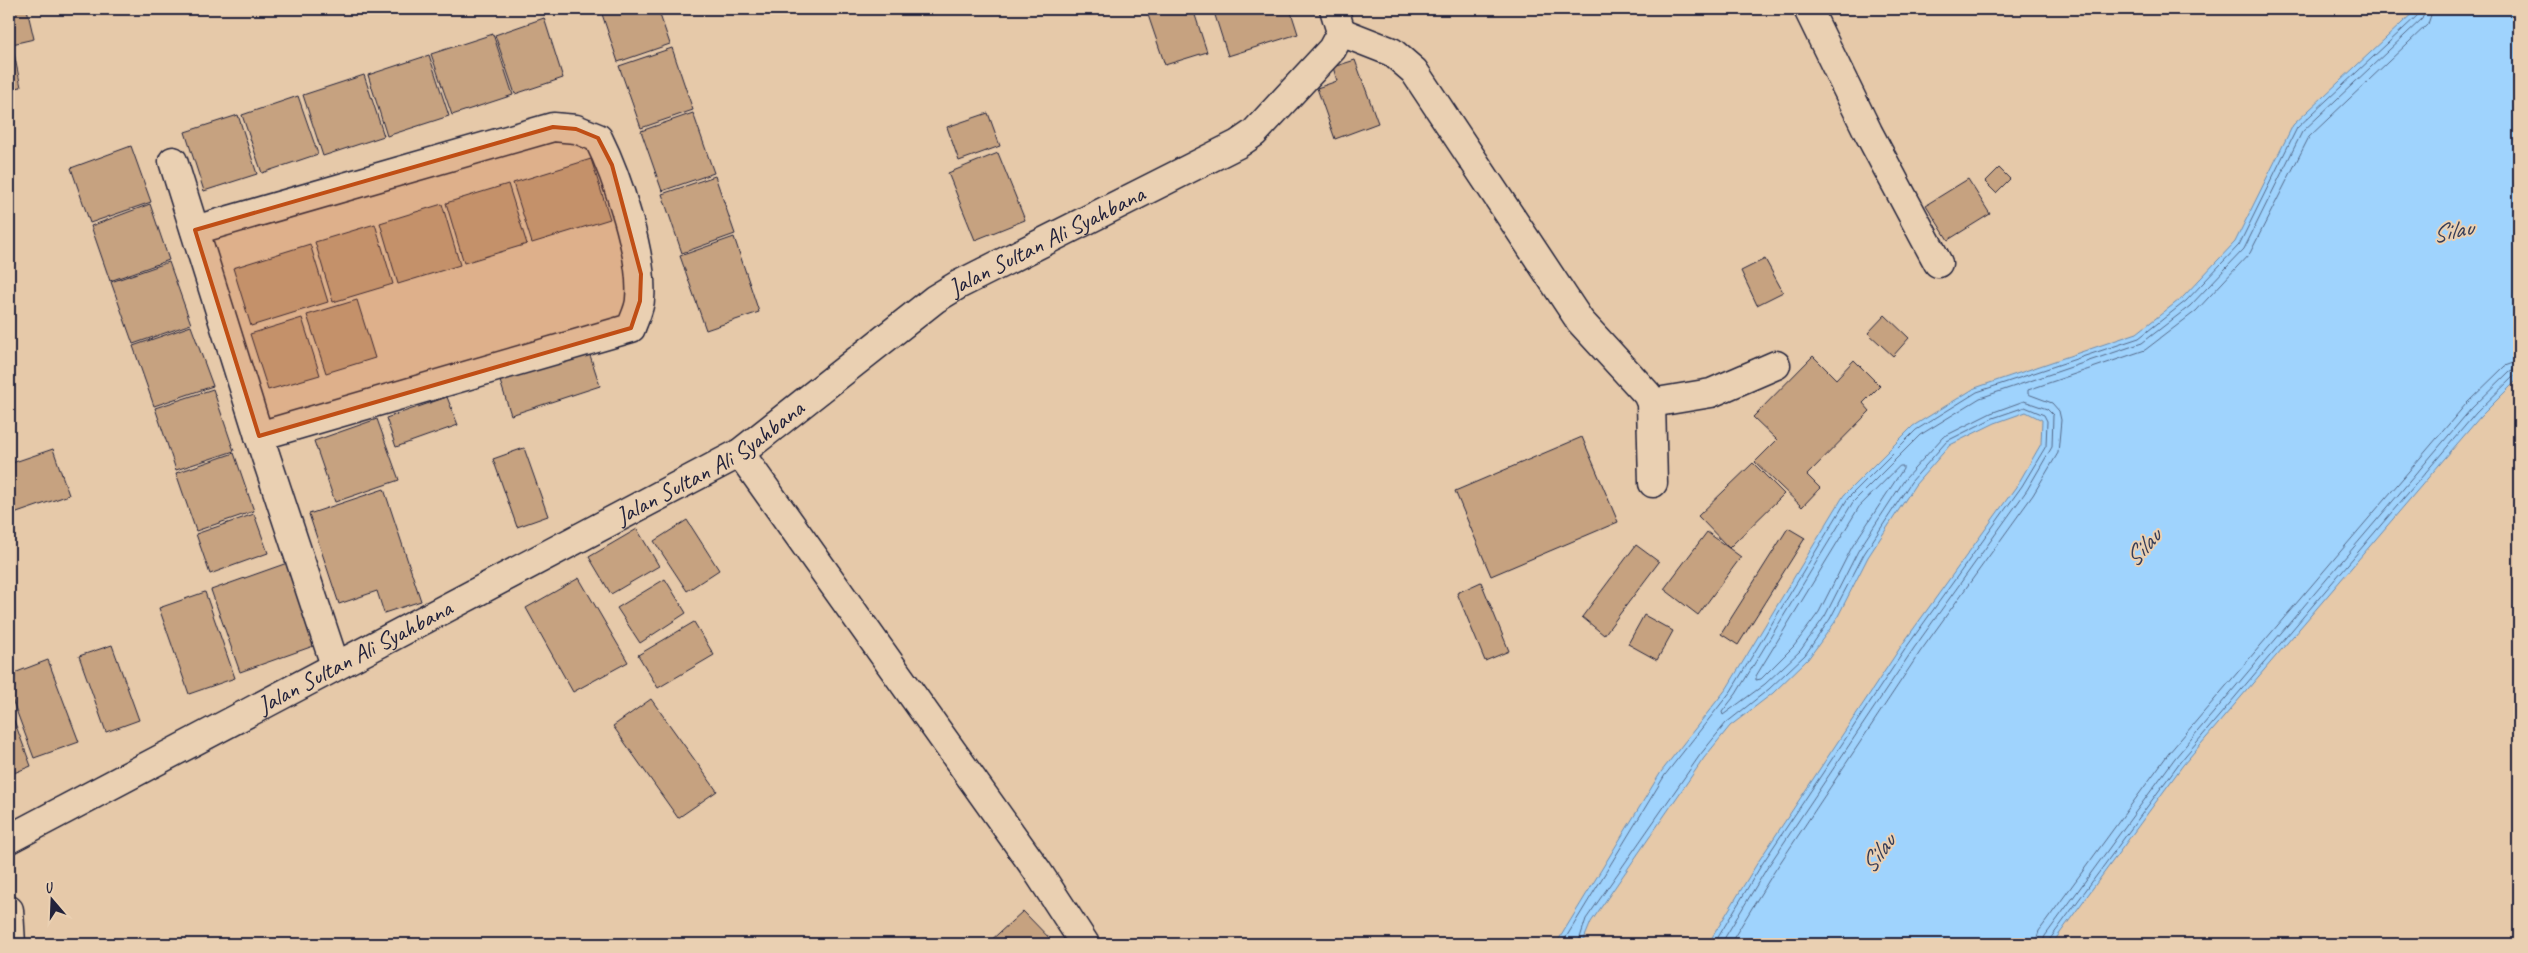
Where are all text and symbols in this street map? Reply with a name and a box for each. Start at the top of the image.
street label: Jalan Sultan Ali Syahbana [942,178,1151,303]
water label: Silau [2429,211,2479,251]
street label: Jalan Sultan Ali Syahbana [610,393,811,531]
water label: Silau [2117,519,2171,574]
street label: Jalan Sultan Ali Syahbana [251,592,458,721]
water label: Silau [1853,825,1905,880]
north arrow [28,876,78,926]
text: U [42,878,57,897]

